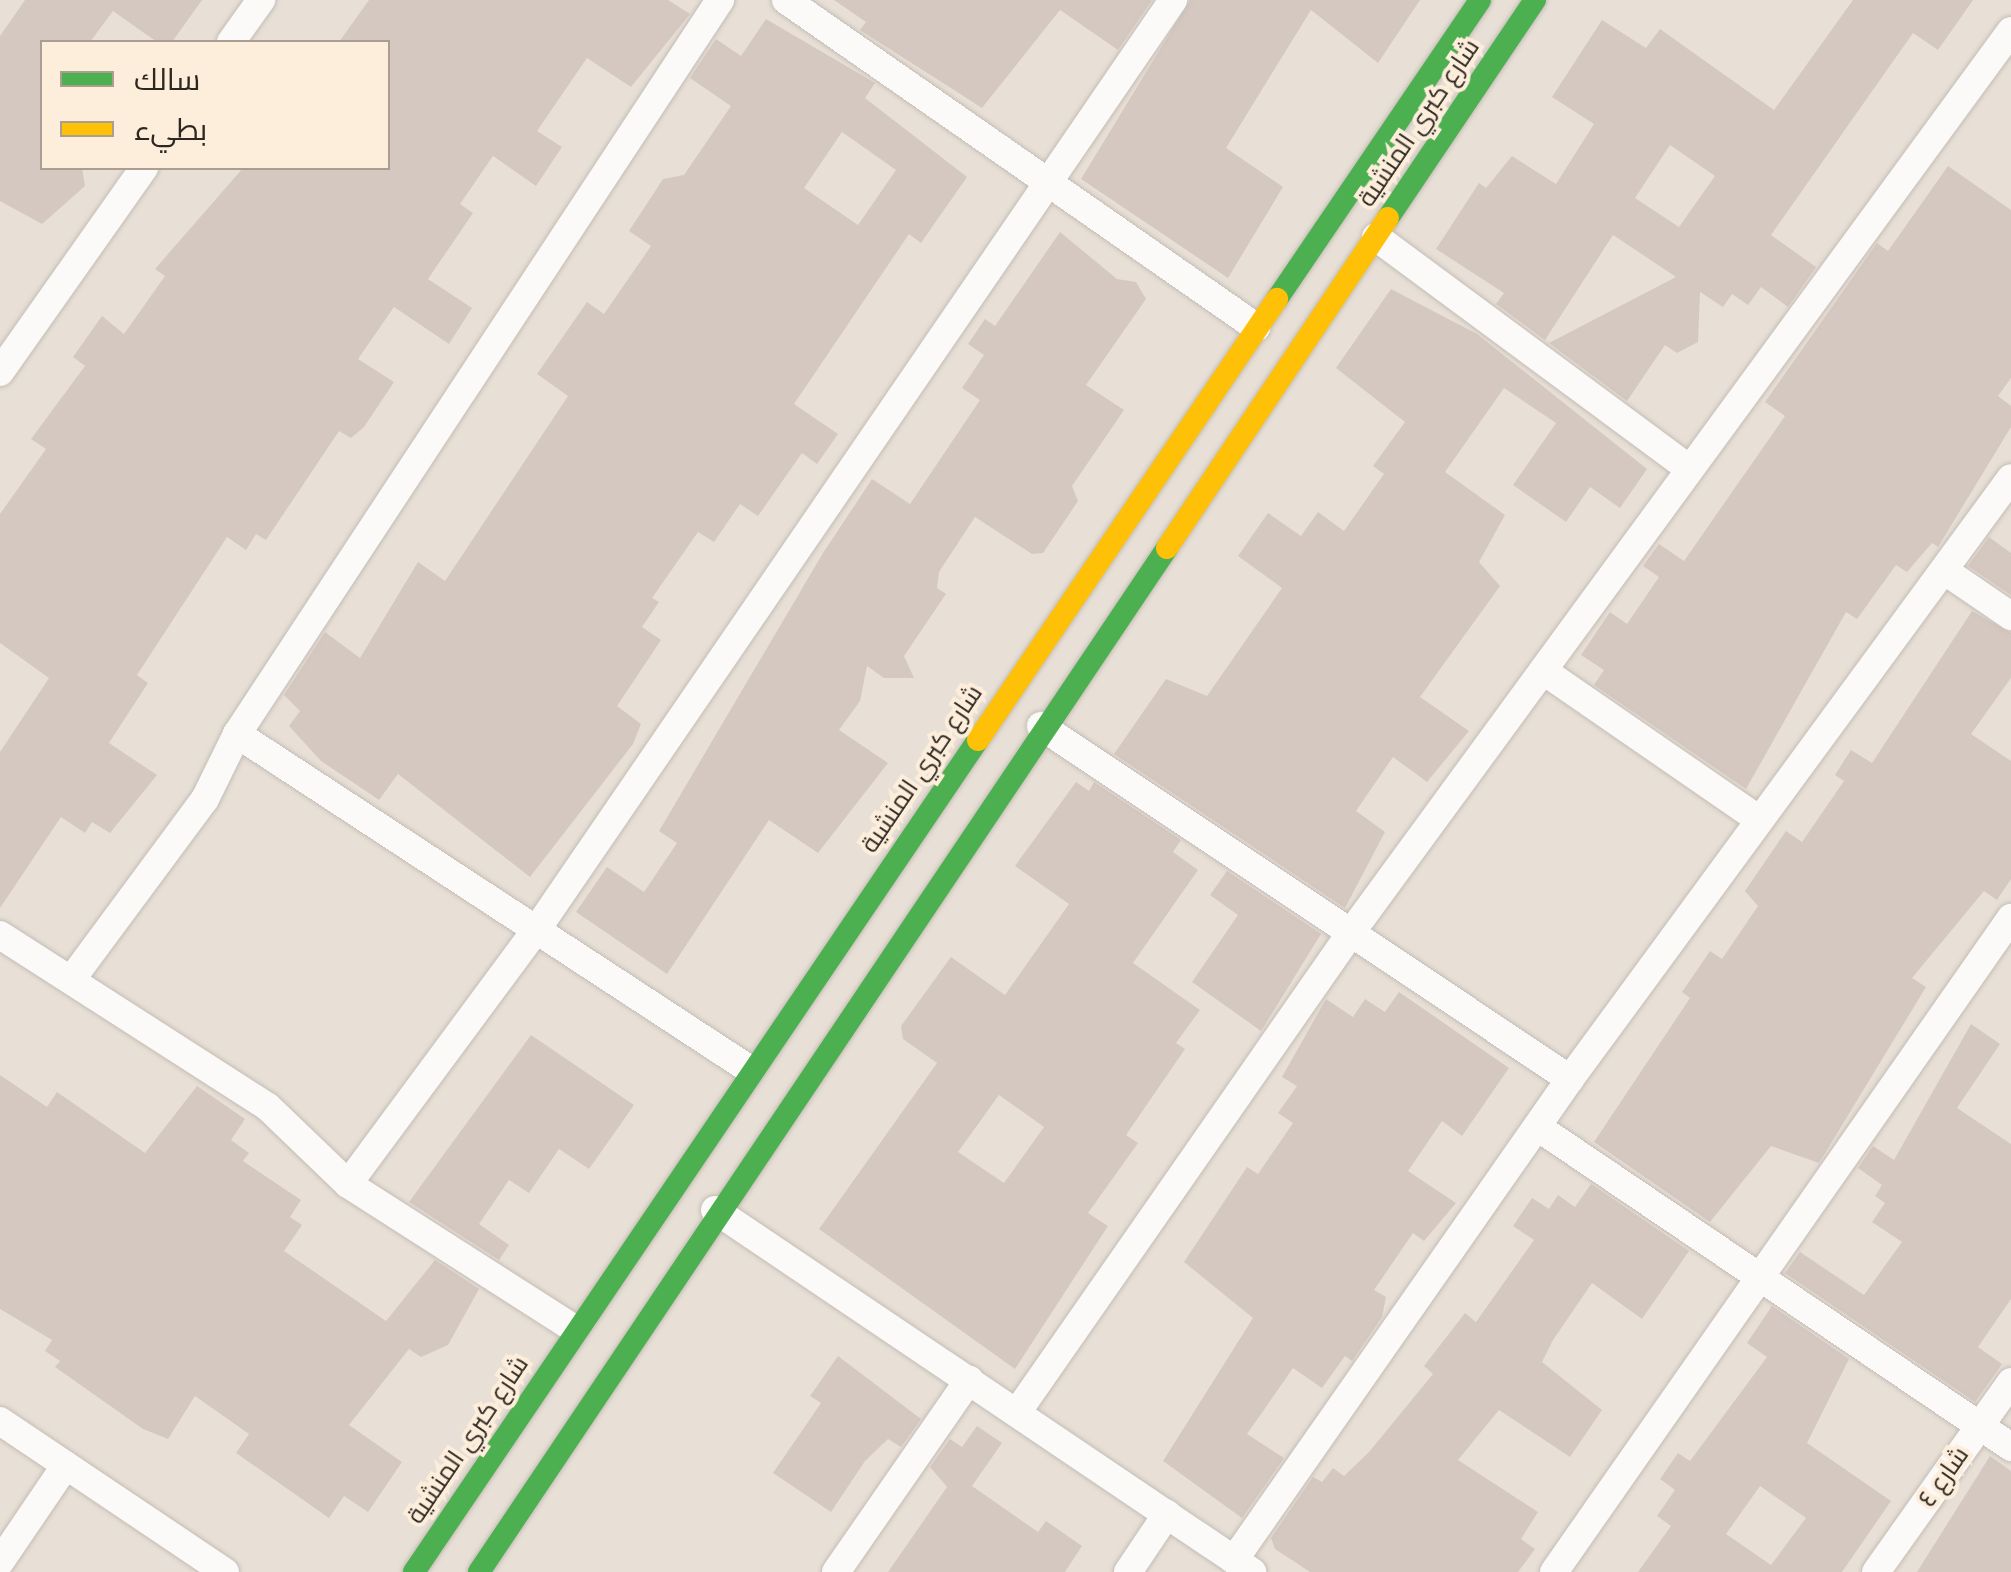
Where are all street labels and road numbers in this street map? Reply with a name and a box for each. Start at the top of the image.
street label: شارع كبري المنشية [1352,33,1486,213]
street label: شارع كبري المنشية [855,679,989,859]
street label: شارع كبري المنشية [401,1350,535,1530]
street label: شارع ٤ [1913,1441,1975,1513]

